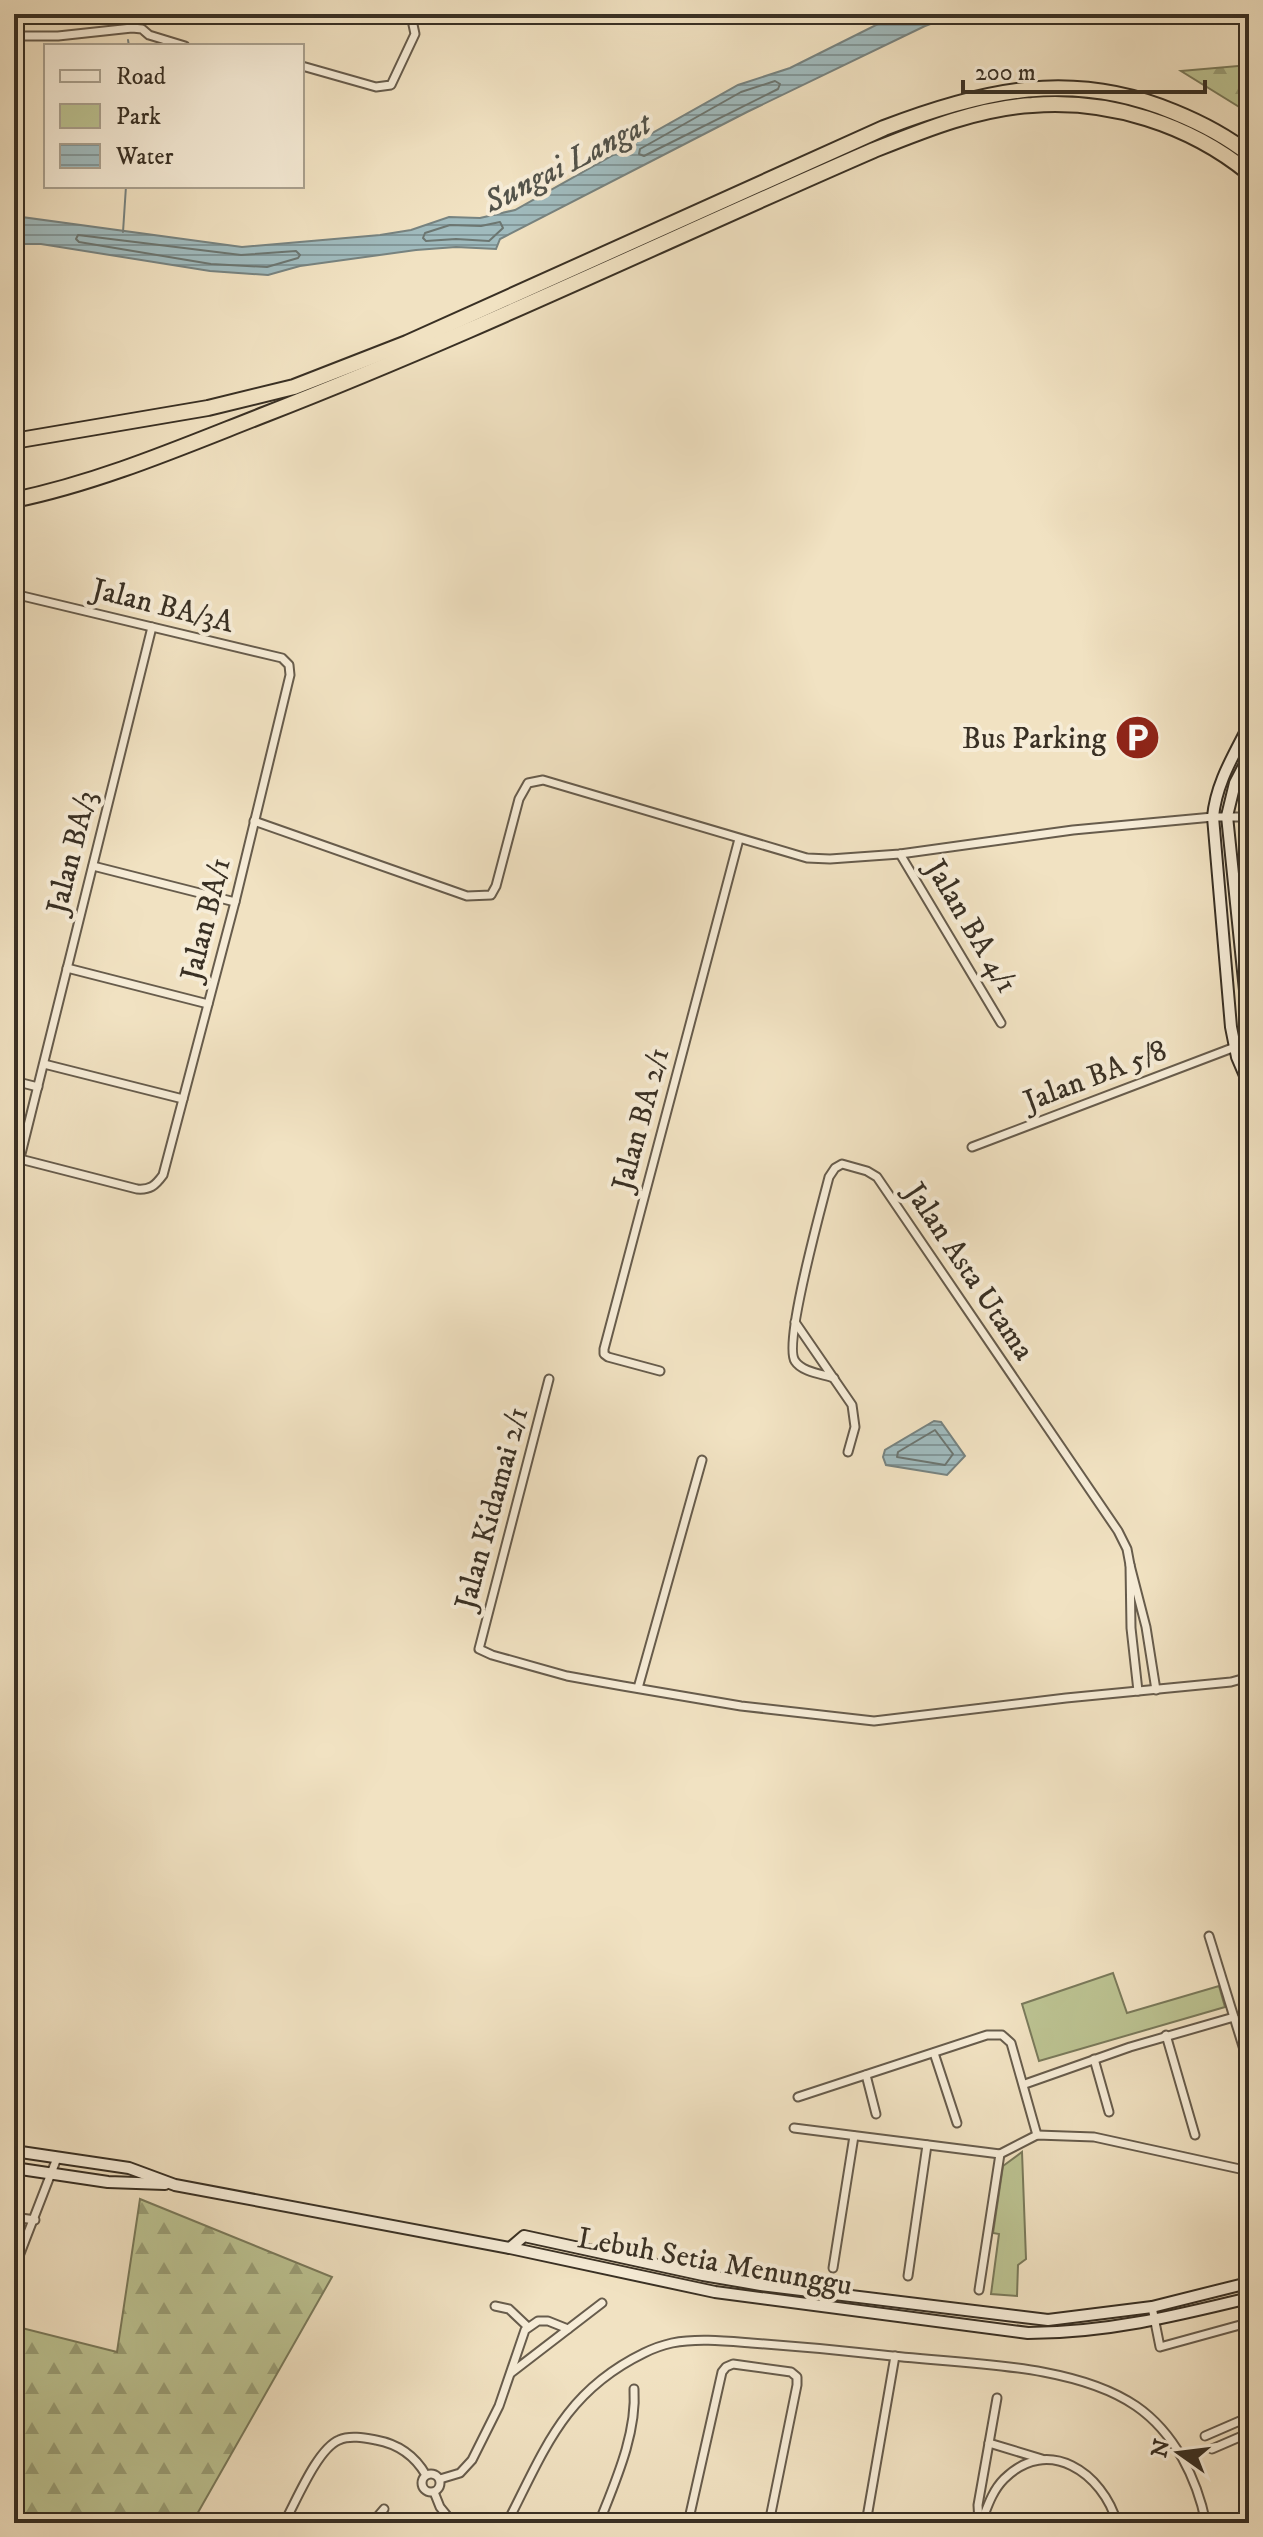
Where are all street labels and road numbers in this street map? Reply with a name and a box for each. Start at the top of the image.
street label: Jalan BA/3A [85,570,238,642]
street label: Jalan BA/3 [39,787,106,921]
street label: Jalan BA 4/1 [915,851,1025,1000]
street label: Jalan BA/1 [173,854,240,987]
street label: Jalan BA 5/8 [1016,1032,1172,1122]
street label: Jalan BA 2/1 [604,1044,678,1198]
street label: Jalan Asta Utama [894,1174,1042,1368]
street label: Jalan Kidamai 2/1 [447,1403,537,1616]
street label: Lebuh Setia Menunggu [575,2220,855,2305]

